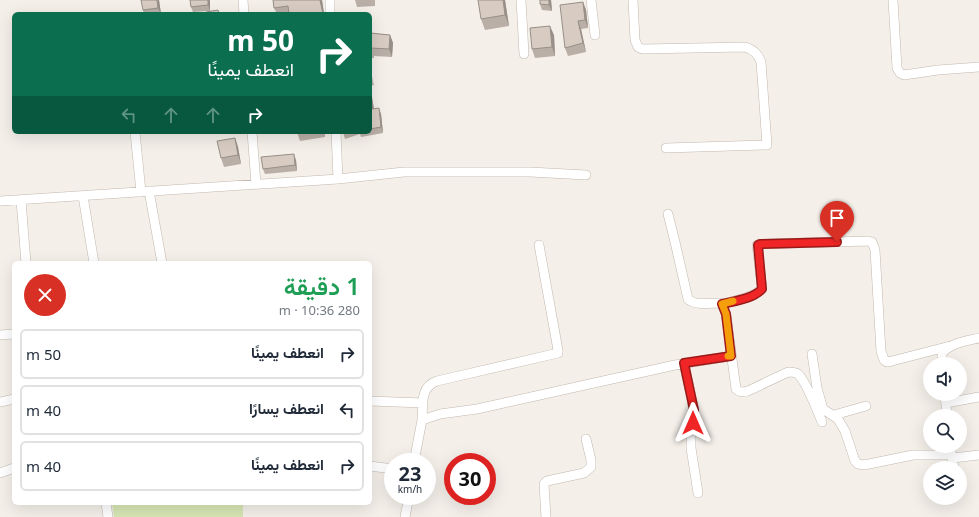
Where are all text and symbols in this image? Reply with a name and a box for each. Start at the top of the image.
text: 50 m [227,21,294,59]
icon: right [308,28,360,80]
text: انعطف يمينًا [208,57,294,81]
icon: left [118,104,140,126]
icon: ahead [160,104,182,126]
icon: ahead [202,104,224,126]
icon: right [244,104,266,126]
pin [820,201,854,242]
icon: arrive [826,207,848,229]
text: 1 دقيقة [284,269,360,302]
button: close [24,274,66,316]
text: 280 m · 10:36 [279,301,360,319]
text: انعطف يمينًا [251,342,324,362]
icon: right [336,343,358,365]
text: 50 m [26,344,61,364]
map controls [923,357,967,505]
button: sound [923,357,967,401]
text: انعطف يسارًا [249,398,324,418]
icon: left [336,399,358,421]
text: 40 m [26,400,61,420]
position arrow [672,402,714,444]
button: search [923,409,967,453]
speed limit sign: 30 [444,453,496,505]
text: انعطف يمينًا [251,454,324,474]
icon: right [336,455,358,477]
text: 40 m [26,456,61,476]
text: 23 [399,460,421,487]
button: layers [923,461,967,505]
text: km/h [398,482,422,496]

